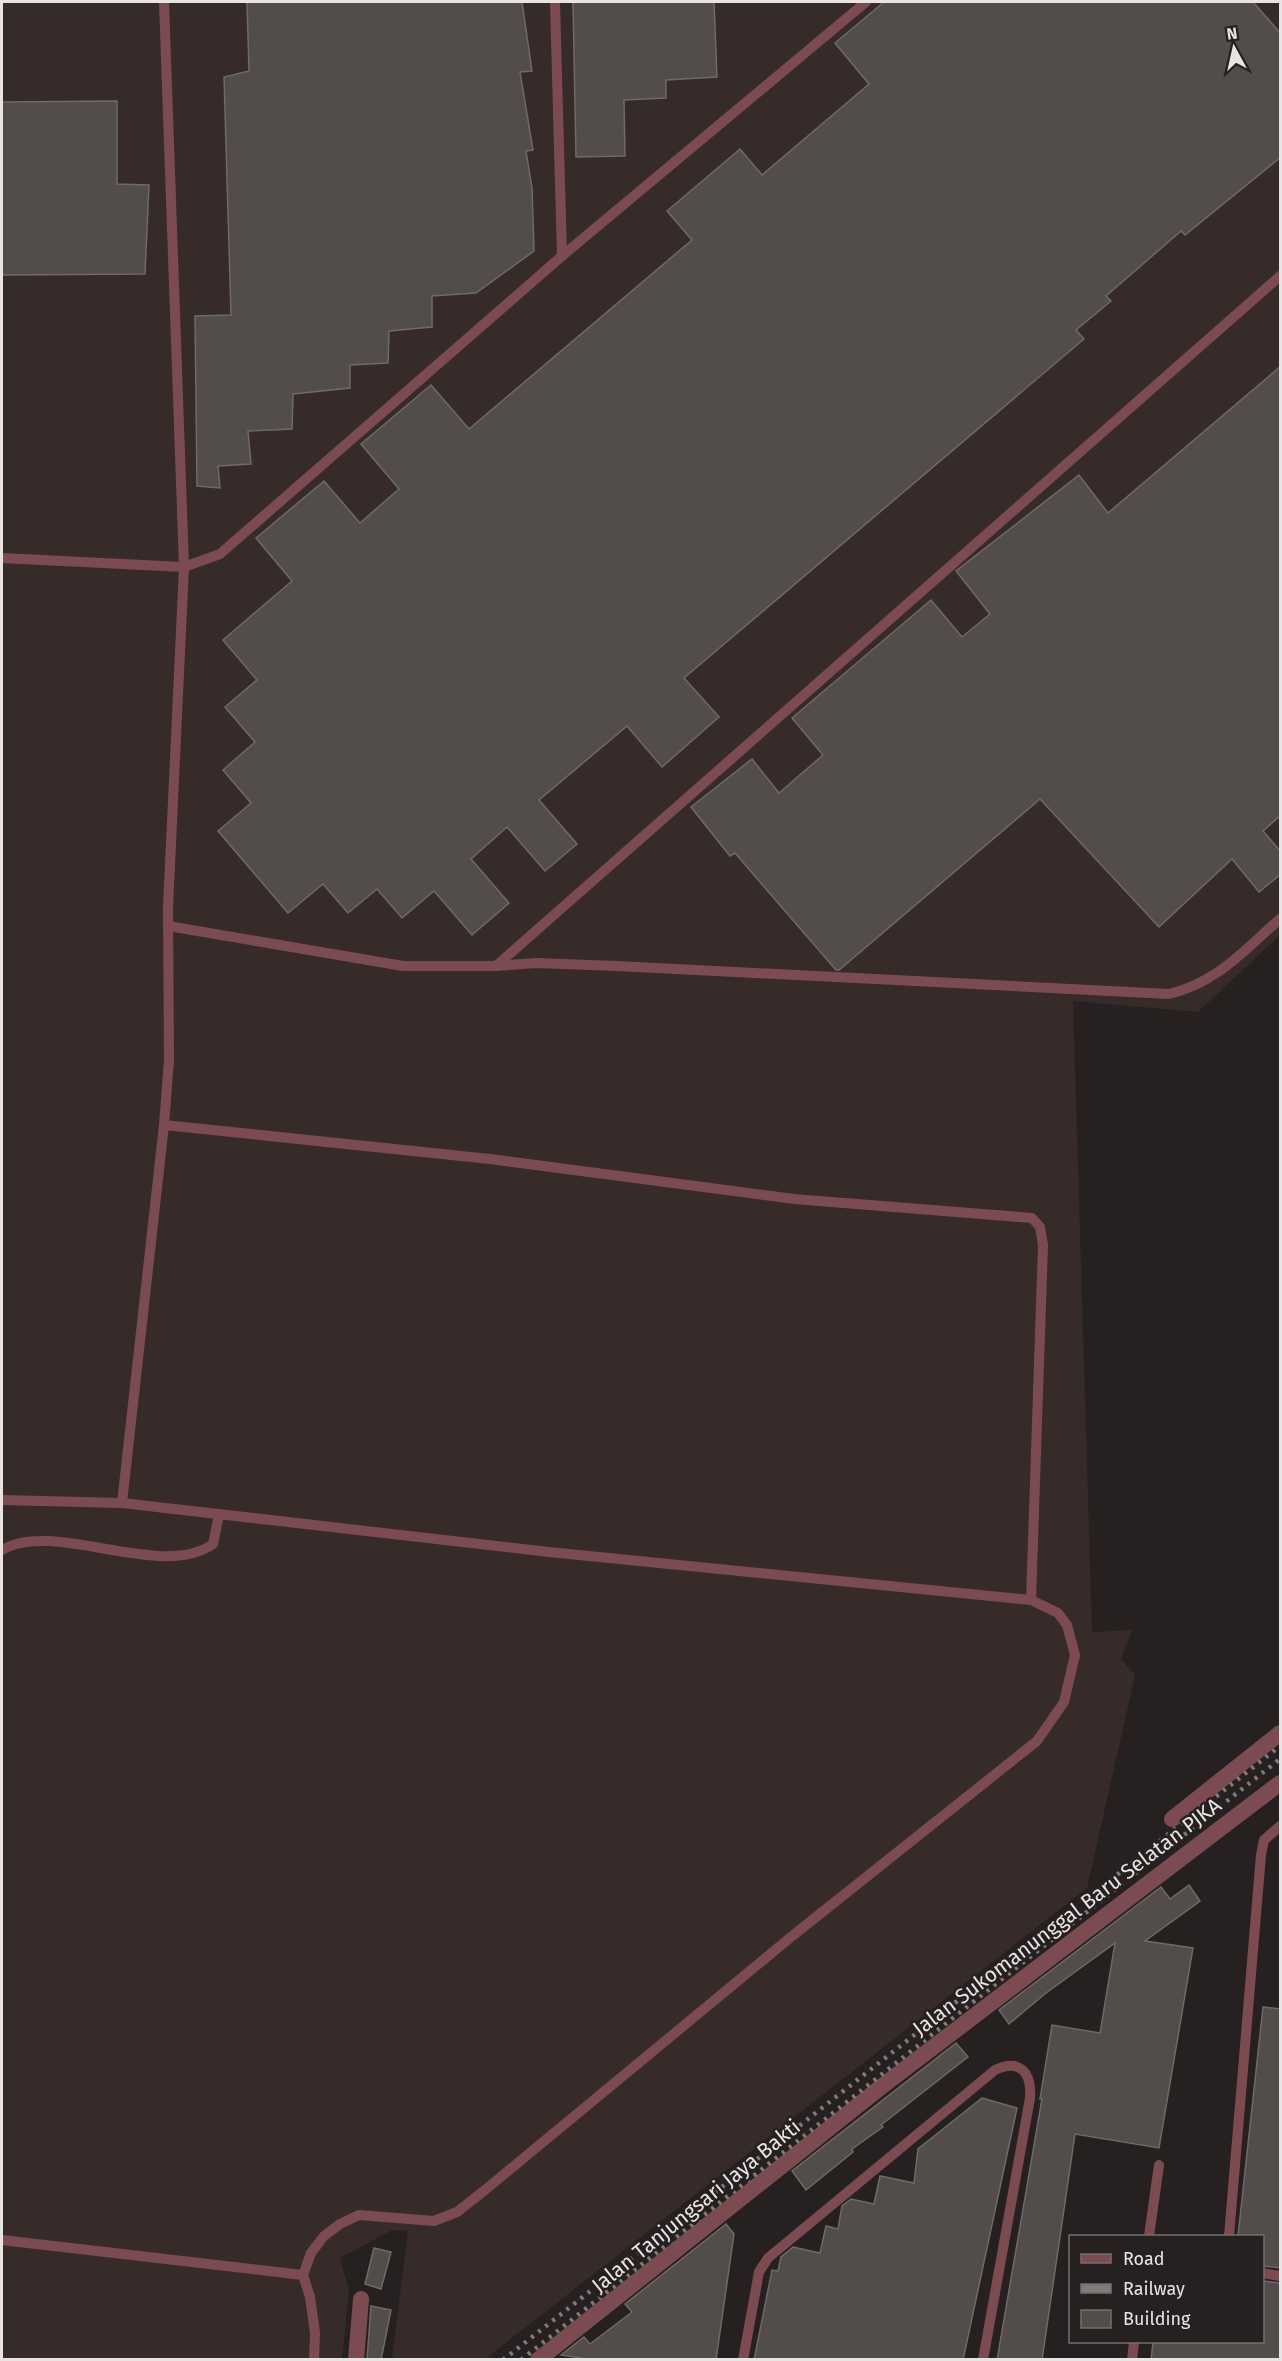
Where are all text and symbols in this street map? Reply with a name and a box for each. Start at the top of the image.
north arrow [1204,18,1264,78]
text: N [1225,23,1239,44]
street label: Jalan Sukomanunggal Baru Selatan PJKA [908,1792,1226,2042]
street label: Jalan Tanjungsari Jaya Bakti [586,2114,806,2298]
legend [1069,2235,1264,2343]
text: Road [1123,2248,1165,2270]
text: Railway [1123,2278,1185,2300]
text: Building [1123,2308,1191,2330]

